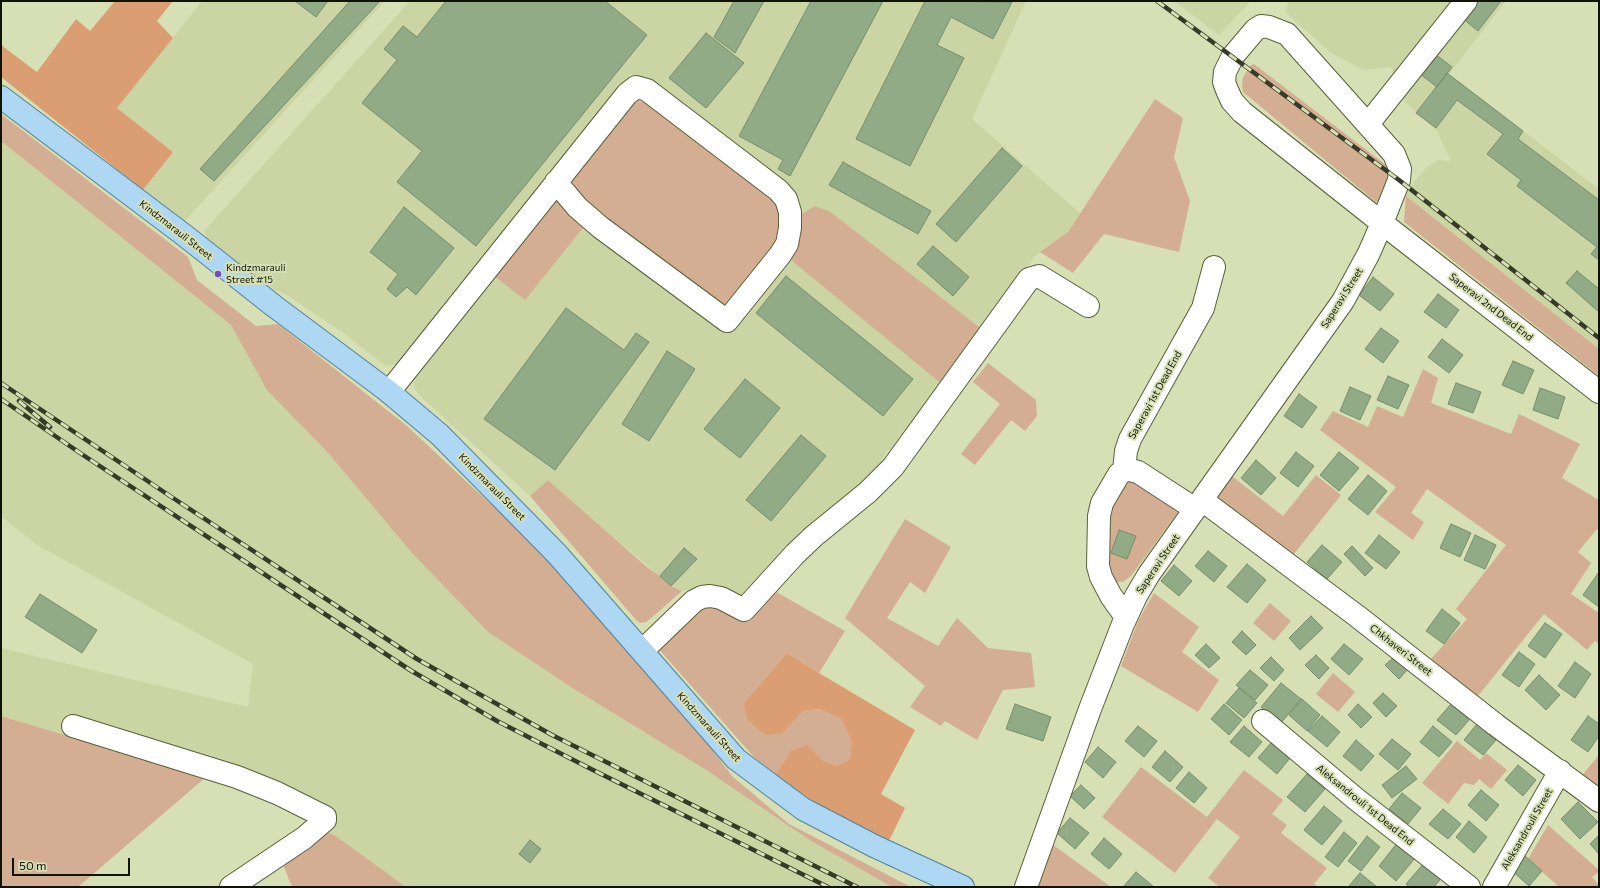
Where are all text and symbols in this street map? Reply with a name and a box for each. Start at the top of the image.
street label: Kindzmarauli Street [137,198,215,262]
place label: Kindzmarauli Street #15 [226,262,286,286]
street label: Saperavi Street [1319,265,1365,331]
marker: Kindzmarauli Street #15 [213,269,223,279]
street label: Saperavi 2nd Dead End [1447,271,1535,343]
street label: Saperavi 1st Dead End [1126,349,1184,441]
street label: Kindzmarauli Street [456,451,528,523]
street label: Saperavi Street [1134,532,1182,596]
street label: Chkhaveri Street [1367,622,1435,678]
street label: Kindzmarauli Street [675,690,743,764]
street label: Aleksandrouli 1st Dead End [1314,762,1416,848]
street label: Aleksandrouli Street [1499,786,1555,872]
scale bar [14,850,132,876]
text: 50 m [19,858,47,872]

